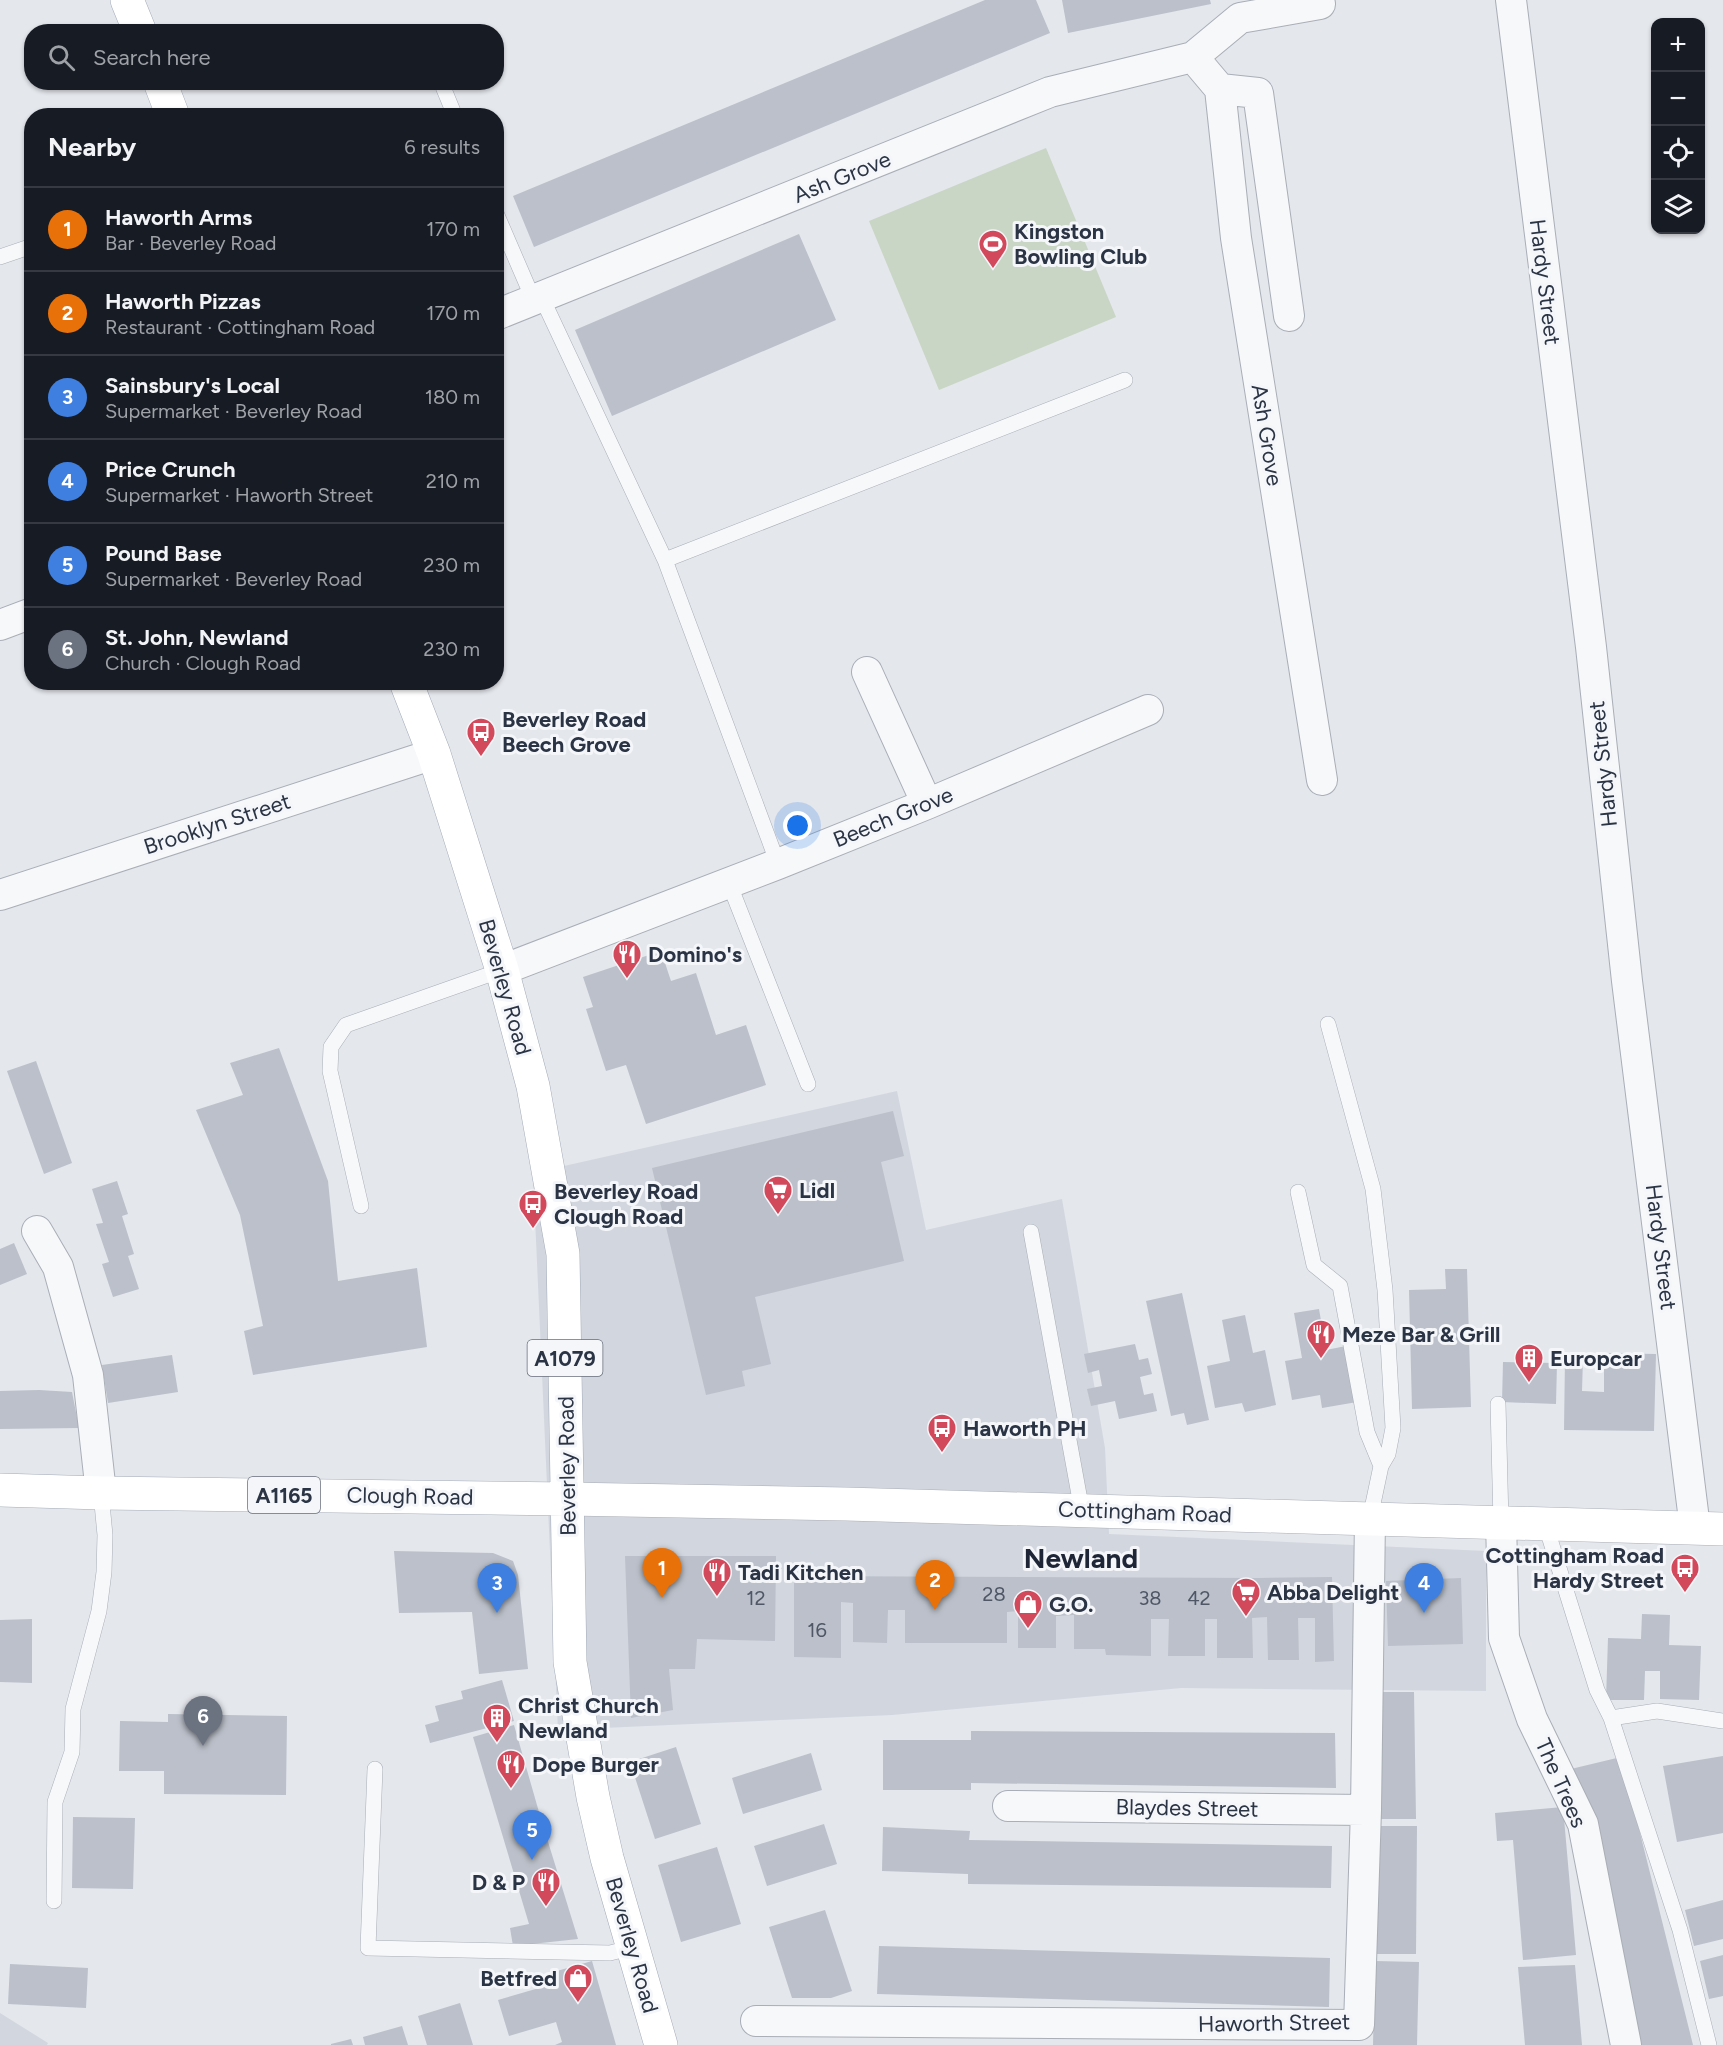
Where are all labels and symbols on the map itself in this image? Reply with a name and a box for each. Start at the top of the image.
street label: Ash Grove [789,145,895,209]
street label: Hardy Street [1524,217,1566,347]
place label: Kingston Bowling Club [1014,218,1147,270]
sports icon: Kingston Bowling Club [977,228,1009,270]
street label: Ash Grove [1246,382,1288,488]
street label: Hardy Street [1583,700,1623,828]
place label: Beverley Road Beech Grove [502,706,646,758]
bus stop icon: Beverley Road Beech Grove [465,716,497,758]
street label: Beech Grove [829,781,957,853]
street label: Brooklyn Street [140,788,294,860]
your location [783,811,812,840]
street label: Beverley Road [473,916,537,1058]
restaurant icon: Domino's [611,938,643,980]
place label: Domino's [648,941,742,968]
supermarket icon: Lidl [762,1174,794,1216]
place label: Lidl [799,1177,835,1204]
place label: Beverley Road Clough Road [554,1178,698,1230]
street label: Hardy Street [1640,1182,1682,1312]
bus stop icon: Beverley Road Clough Road [517,1188,549,1230]
restaurant icon: Meze Bar & Grill [1305,1318,1337,1360]
place label: Meze Bar & Grill [1342,1321,1500,1348]
road number: A1079 [528,1340,602,1376]
building icon: Europcar [1513,1342,1545,1384]
place label: Europcar [1550,1345,1643,1372]
street label: Beverley Road [552,1396,582,1536]
bus stop icon: Haworth PH [926,1412,958,1454]
place label: Haworth PH [963,1415,1086,1442]
road number: A1165 [248,1477,320,1513]
street label: Clough Road [346,1481,474,1511]
street label: Cottingham Road [1058,1495,1232,1529]
district label: Newland [1024,1541,1138,1575]
place label: Cottingham Road Hardy Street [1486,1542,1664,1594]
pin: 1 [642,1548,682,1598]
bus stop icon: Cottingham Road Hardy Street [1669,1552,1701,1594]
restaurant icon: Tadi Kitchen [701,1556,733,1598]
place label: Tadi Kitchen [738,1559,864,1586]
pin: 2 [916,1560,954,1610]
pin: 3 [478,1564,516,1613]
pin: 4 [1404,1564,1444,1613]
supermarket icon: Abba Delight [1230,1576,1262,1618]
place label: Abba Delight [1267,1579,1399,1606]
house number: 28 [982,1582,1006,1606]
house number: 12 [746,1586,766,1610]
house number: 38 [1138,1586,1162,1610]
house number: 42 [1187,1586,1211,1610]
shop icon: G.O. [1012,1588,1044,1630]
place label: G.O. [1049,1591,1094,1618]
house number: 16 [807,1618,827,1642]
place label: Christ Church Newland [518,1692,659,1744]
pin: 6 [184,1696,222,1746]
building icon: Christ Church Newland [481,1702,513,1744]
street label: The Trees [1529,1734,1593,1832]
restaurant icon: Dope Burger [495,1748,527,1790]
place label: Dope Burger [532,1751,660,1778]
street label: Blaydes Street [1115,1793,1259,1823]
pin: 5 [512,1810,552,1860]
restaurant icon: D & P [530,1866,562,1908]
place label: D & P [472,1869,525,1896]
street label: Beverley Road [600,1874,664,2016]
shop icon: Betfred [562,1962,594,2004]
place label: Betfred [480,1965,557,1992]
street label: Haworth Street [1198,2008,1350,2038]

